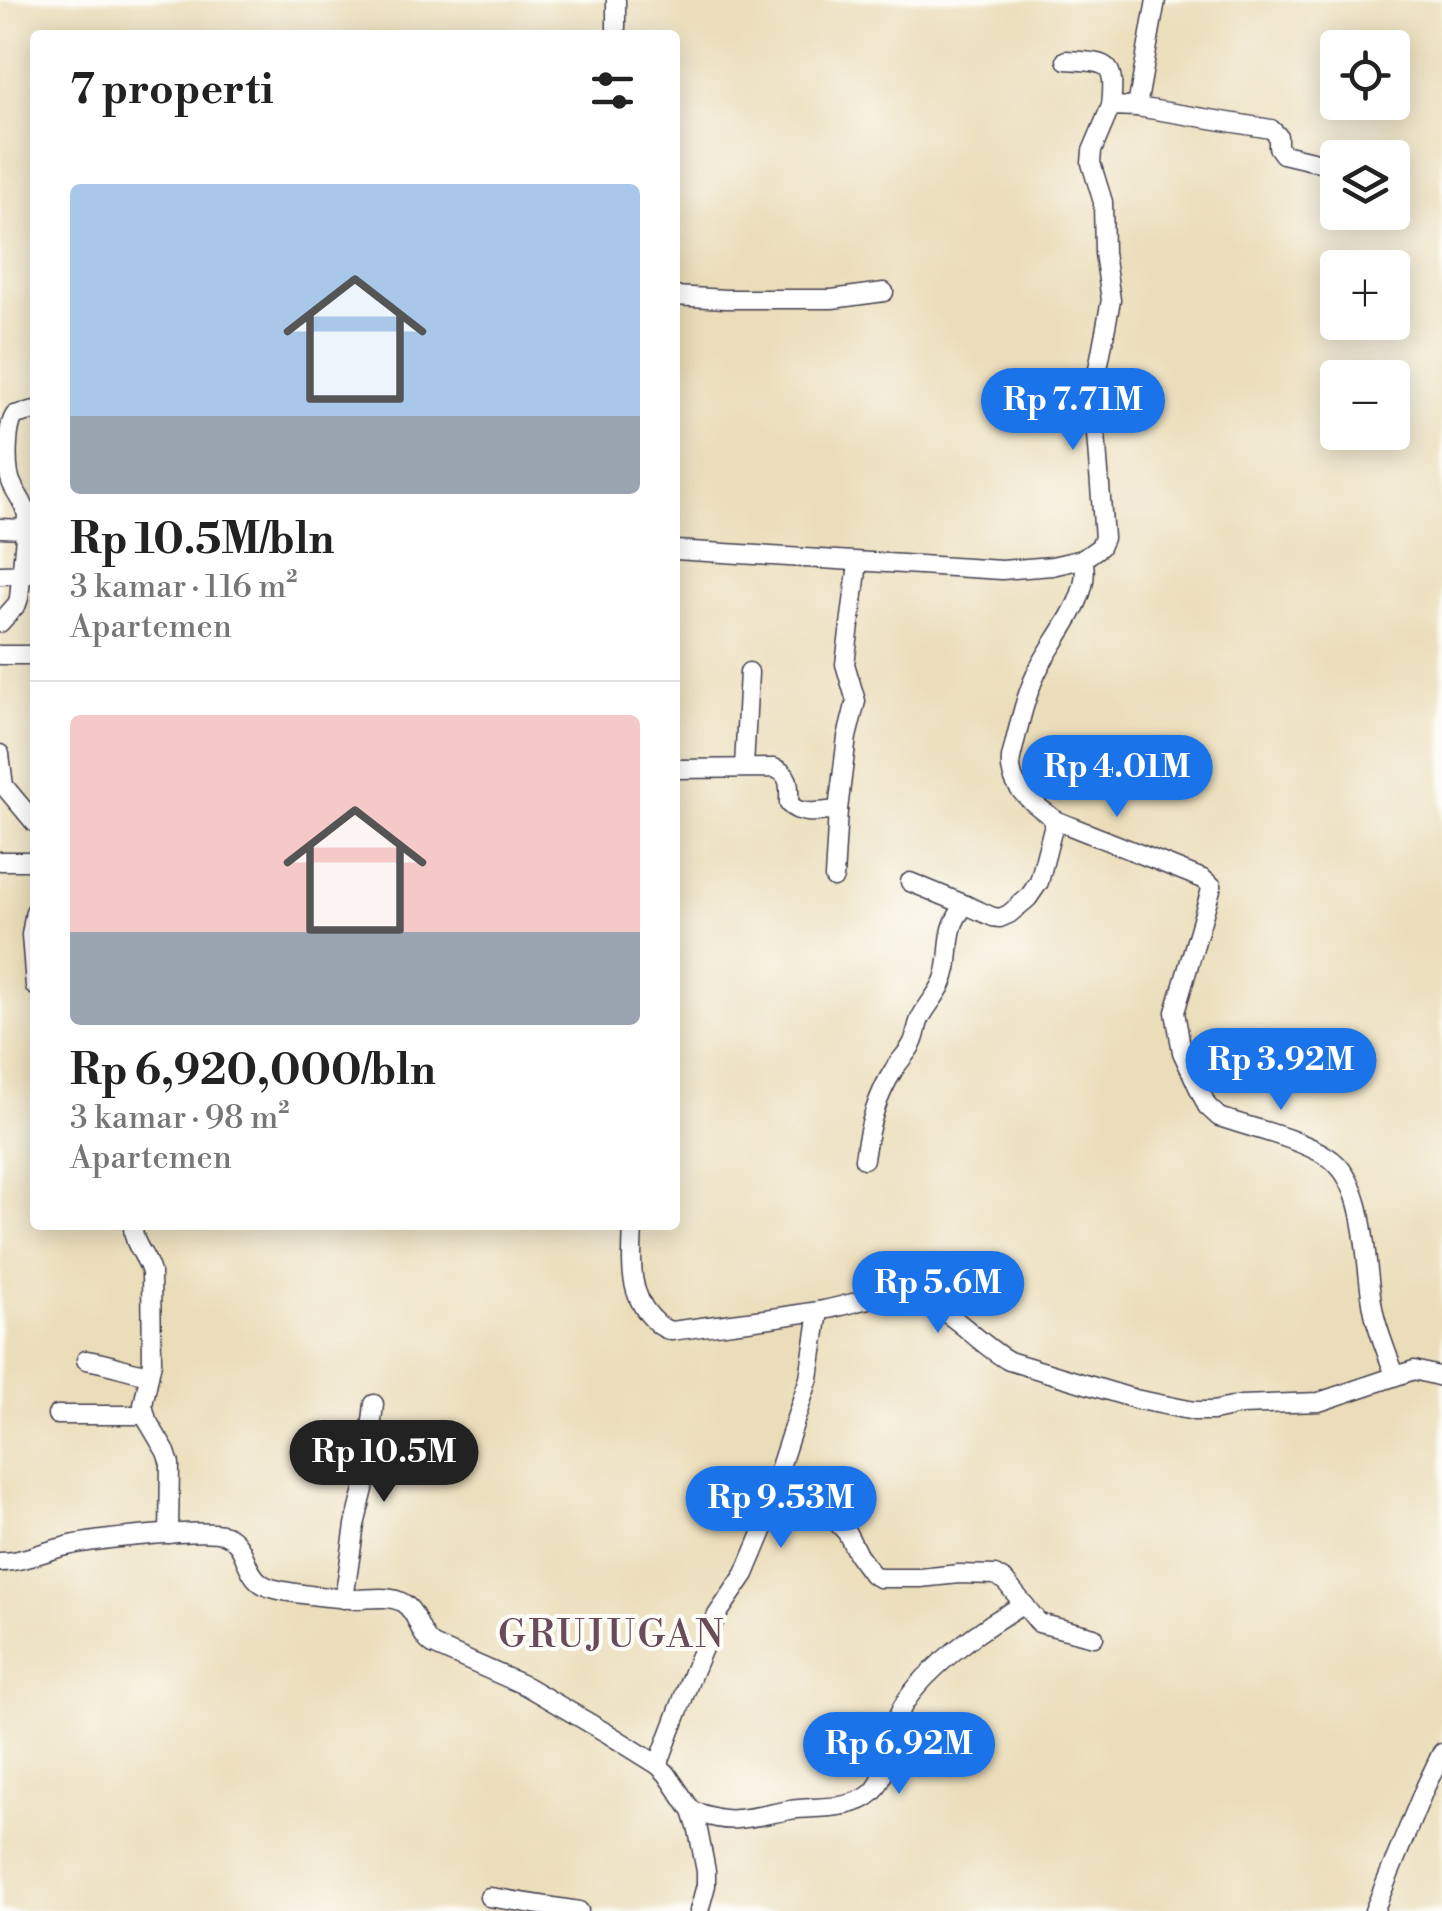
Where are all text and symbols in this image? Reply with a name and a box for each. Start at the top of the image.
map controls [1320,30,1410,450]
button: locate [1320,30,1410,120]
icon: filters [585,63,640,118]
text: 7 properti [70,64,274,117]
button: layers [1320,140,1410,230]
icon: home [265,249,445,429]
button: + [1320,250,1410,340]
button: − [1320,360,1410,450]
pin: Rp 7.71M [970,368,1176,453]
text: Rp 7.71M [1003,380,1143,420]
text: Rp 10.5M/bln [70,514,334,567]
text: 3 kamar · 116 m² [70,567,297,607]
text: Apartemen [70,607,232,647]
pin: Rp 4.01M [1014,735,1220,820]
text: Rp 4.01M [1044,747,1190,787]
icon: home [265,780,445,960]
pin: Rp 3.92M [1178,1028,1384,1113]
text: Rp 3.92M [1208,1040,1354,1080]
text: Rp 6,920,000/bln [70,1045,436,1098]
text: 3 kamar · 98 m² [70,1098,290,1138]
text: Apartemen [70,1138,232,1178]
pin: Rp 5.6M [846,1251,1030,1336]
text: Rp 5.6M [874,1263,1002,1303]
pin: Rp 10.5M [281,1420,487,1505]
text: Rp 10.5M [312,1432,457,1472]
pin: Rp 9.53M [678,1466,884,1551]
text: Rp 9.53M [708,1478,854,1518]
district label: GRUJUGAN [498,1612,726,1659]
pin: Rp 6.92M [796,1712,1002,1797]
text: Rp 6.92M [825,1724,973,1764]

